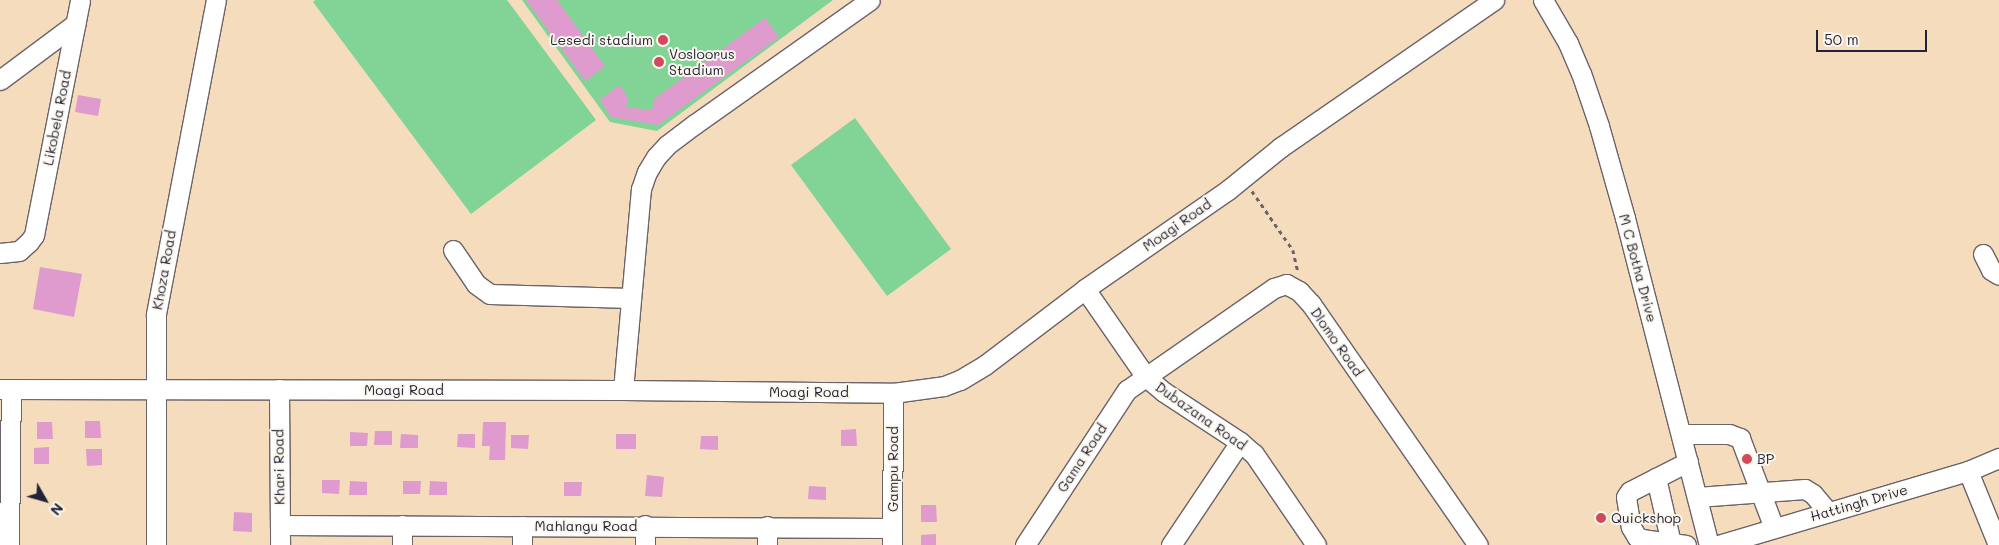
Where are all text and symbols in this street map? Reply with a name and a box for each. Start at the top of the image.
scale bar [1819,20,1930,52]
text: 50 m [1824,29,1859,49]
place label: Lesedi stadium [550,32,653,48]
marker: Lesedi stadium [657,34,669,46]
place label: Vosloorus Stadium [669,46,735,78]
marker: Vosloorus Stadium [653,56,665,68]
street label: Likobela Road [40,69,74,167]
street label: Moagi Road [1139,195,1215,255]
street label: M C Botha Drive [1615,212,1661,324]
street label: Khoza Road [149,229,179,311]
street label: Dlomo Road [1307,304,1367,380]
street label: Dubazana Road [1152,378,1250,454]
street label: Moagi Road [364,382,444,398]
street label: Moagi Road [769,384,849,400]
street label: Gama Road [1054,421,1110,495]
street label: Gampu Road [885,426,901,512]
street label: Khari Road [270,429,288,505]
place label: BP [1757,451,1774,467]
marker: BP [1741,453,1753,465]
north arrow [20,475,70,525]
street label: Hattingh Drive [1808,481,1910,525]
text: N [46,499,68,520]
place label: Quickshop [1611,510,1681,526]
marker: Quickshop [1595,512,1607,524]
street label: Mahlangu Road [535,518,637,534]

